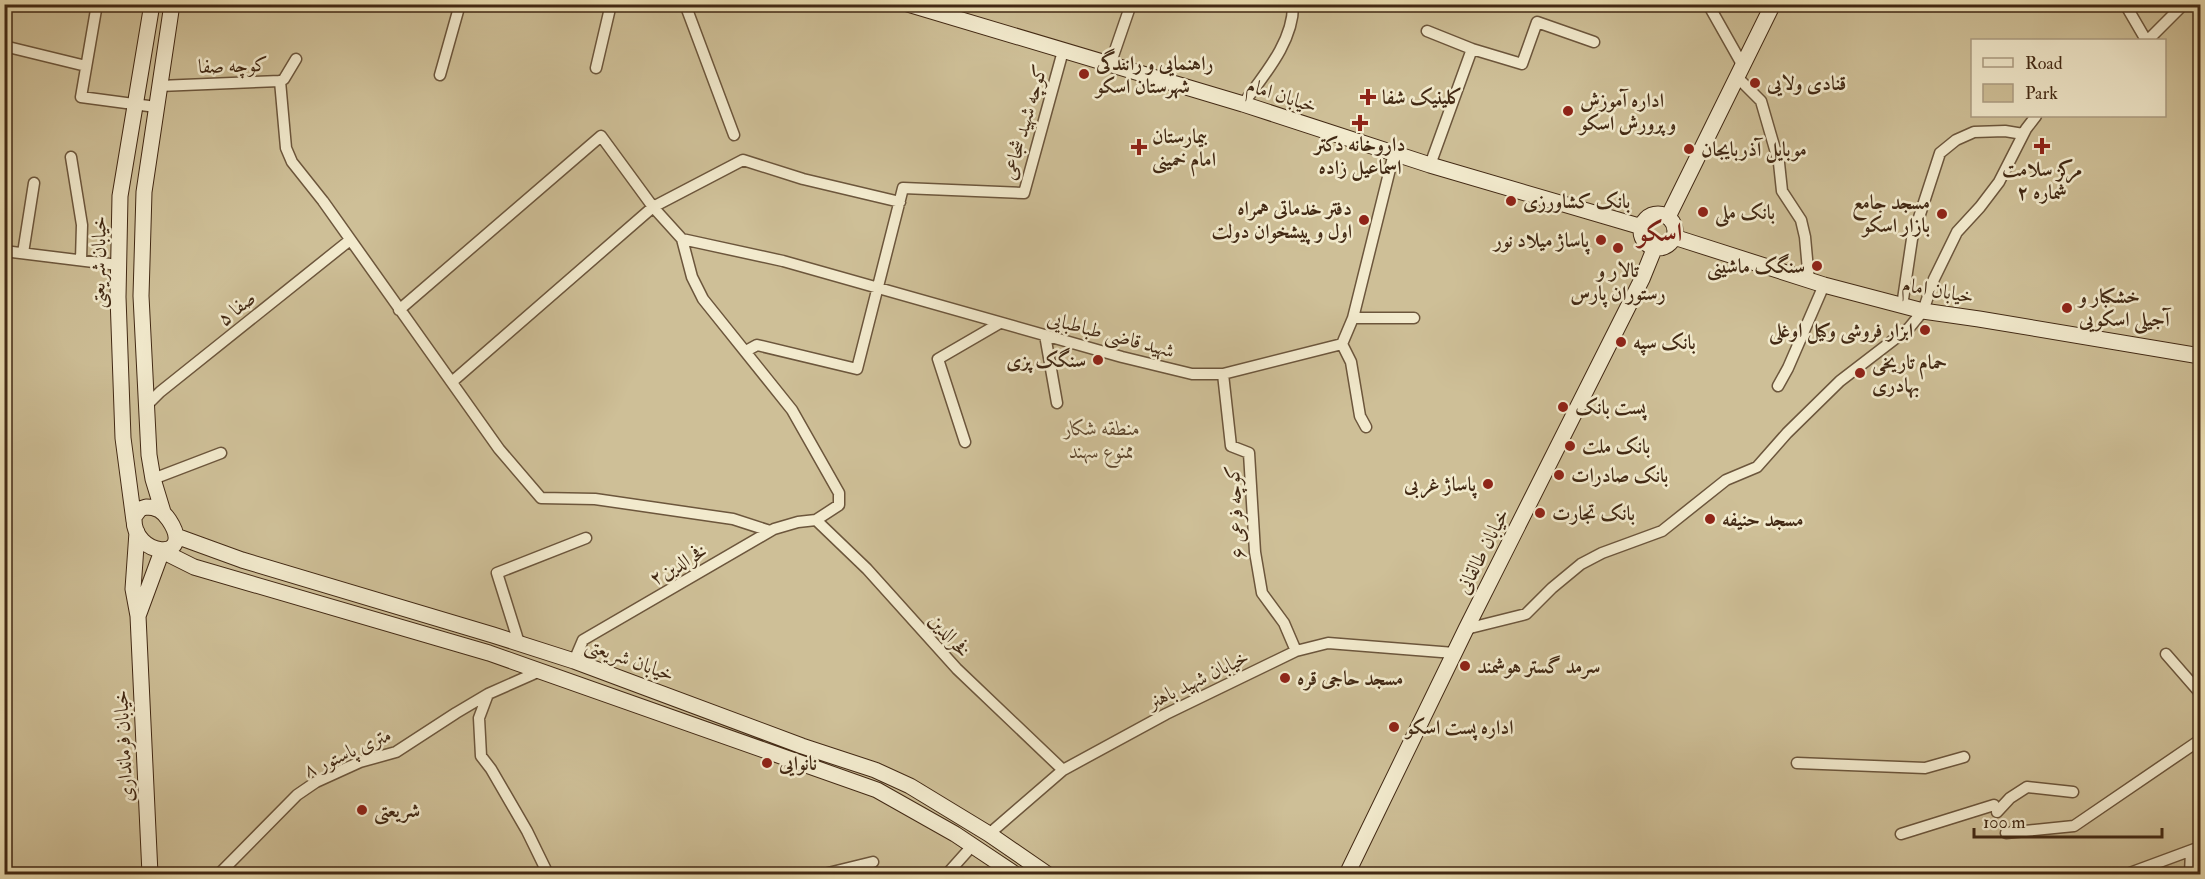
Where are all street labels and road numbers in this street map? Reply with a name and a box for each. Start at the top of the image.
street label: کوچه صفا [198,52,269,80]
street label: کوچه شهید شجاعی [996,62,1054,183]
street label: خیابان امام [1242,72,1320,123]
street label: خیابان شریعتی [85,215,114,309]
street label: خیابان امام [1899,272,1976,314]
street label: صفا ۵ [212,285,261,331]
street label: شهید قاضی طباطبایی [1044,305,1177,365]
street label: کوچه فرعی ۶ [1220,464,1252,560]
street label: خیابان طالقانی [1450,504,1515,598]
street label: فخرالدین۲ [645,538,712,591]
street label: فخرالدین [923,608,976,663]
street label: خیابان شریعتی [581,632,678,689]
street label: خیابان شهید باهنر [1142,644,1253,716]
street label: خیابان فرمانداری [108,689,139,803]
street label: ۸ متری پاستور [299,722,396,785]

